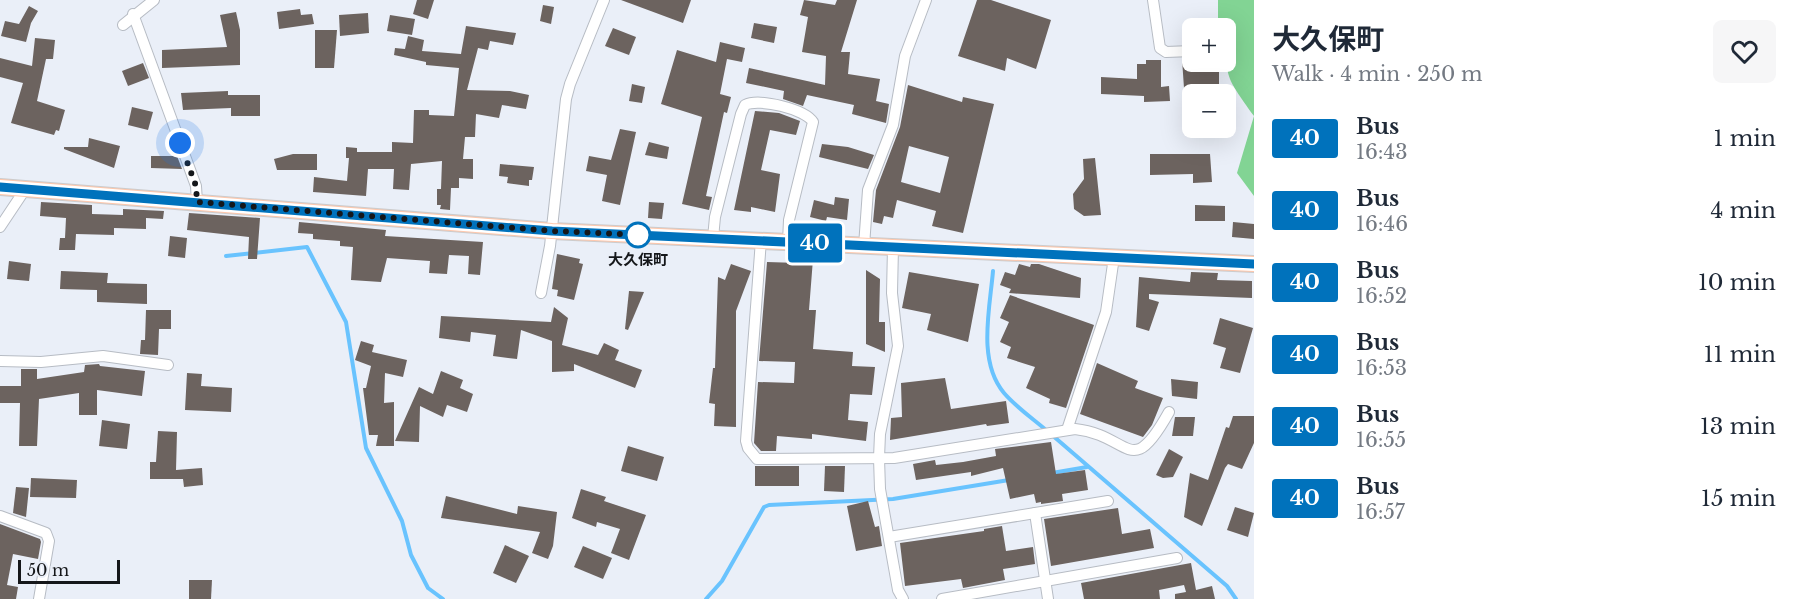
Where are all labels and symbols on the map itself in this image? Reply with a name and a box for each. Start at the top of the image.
your location [165,128,195,158]
marker: 大久保町 [625,222,651,248]
line badge: 40 [788,224,842,262]
place label: 大久保町 [608,250,668,269]
scale bar [18,557,120,584]

